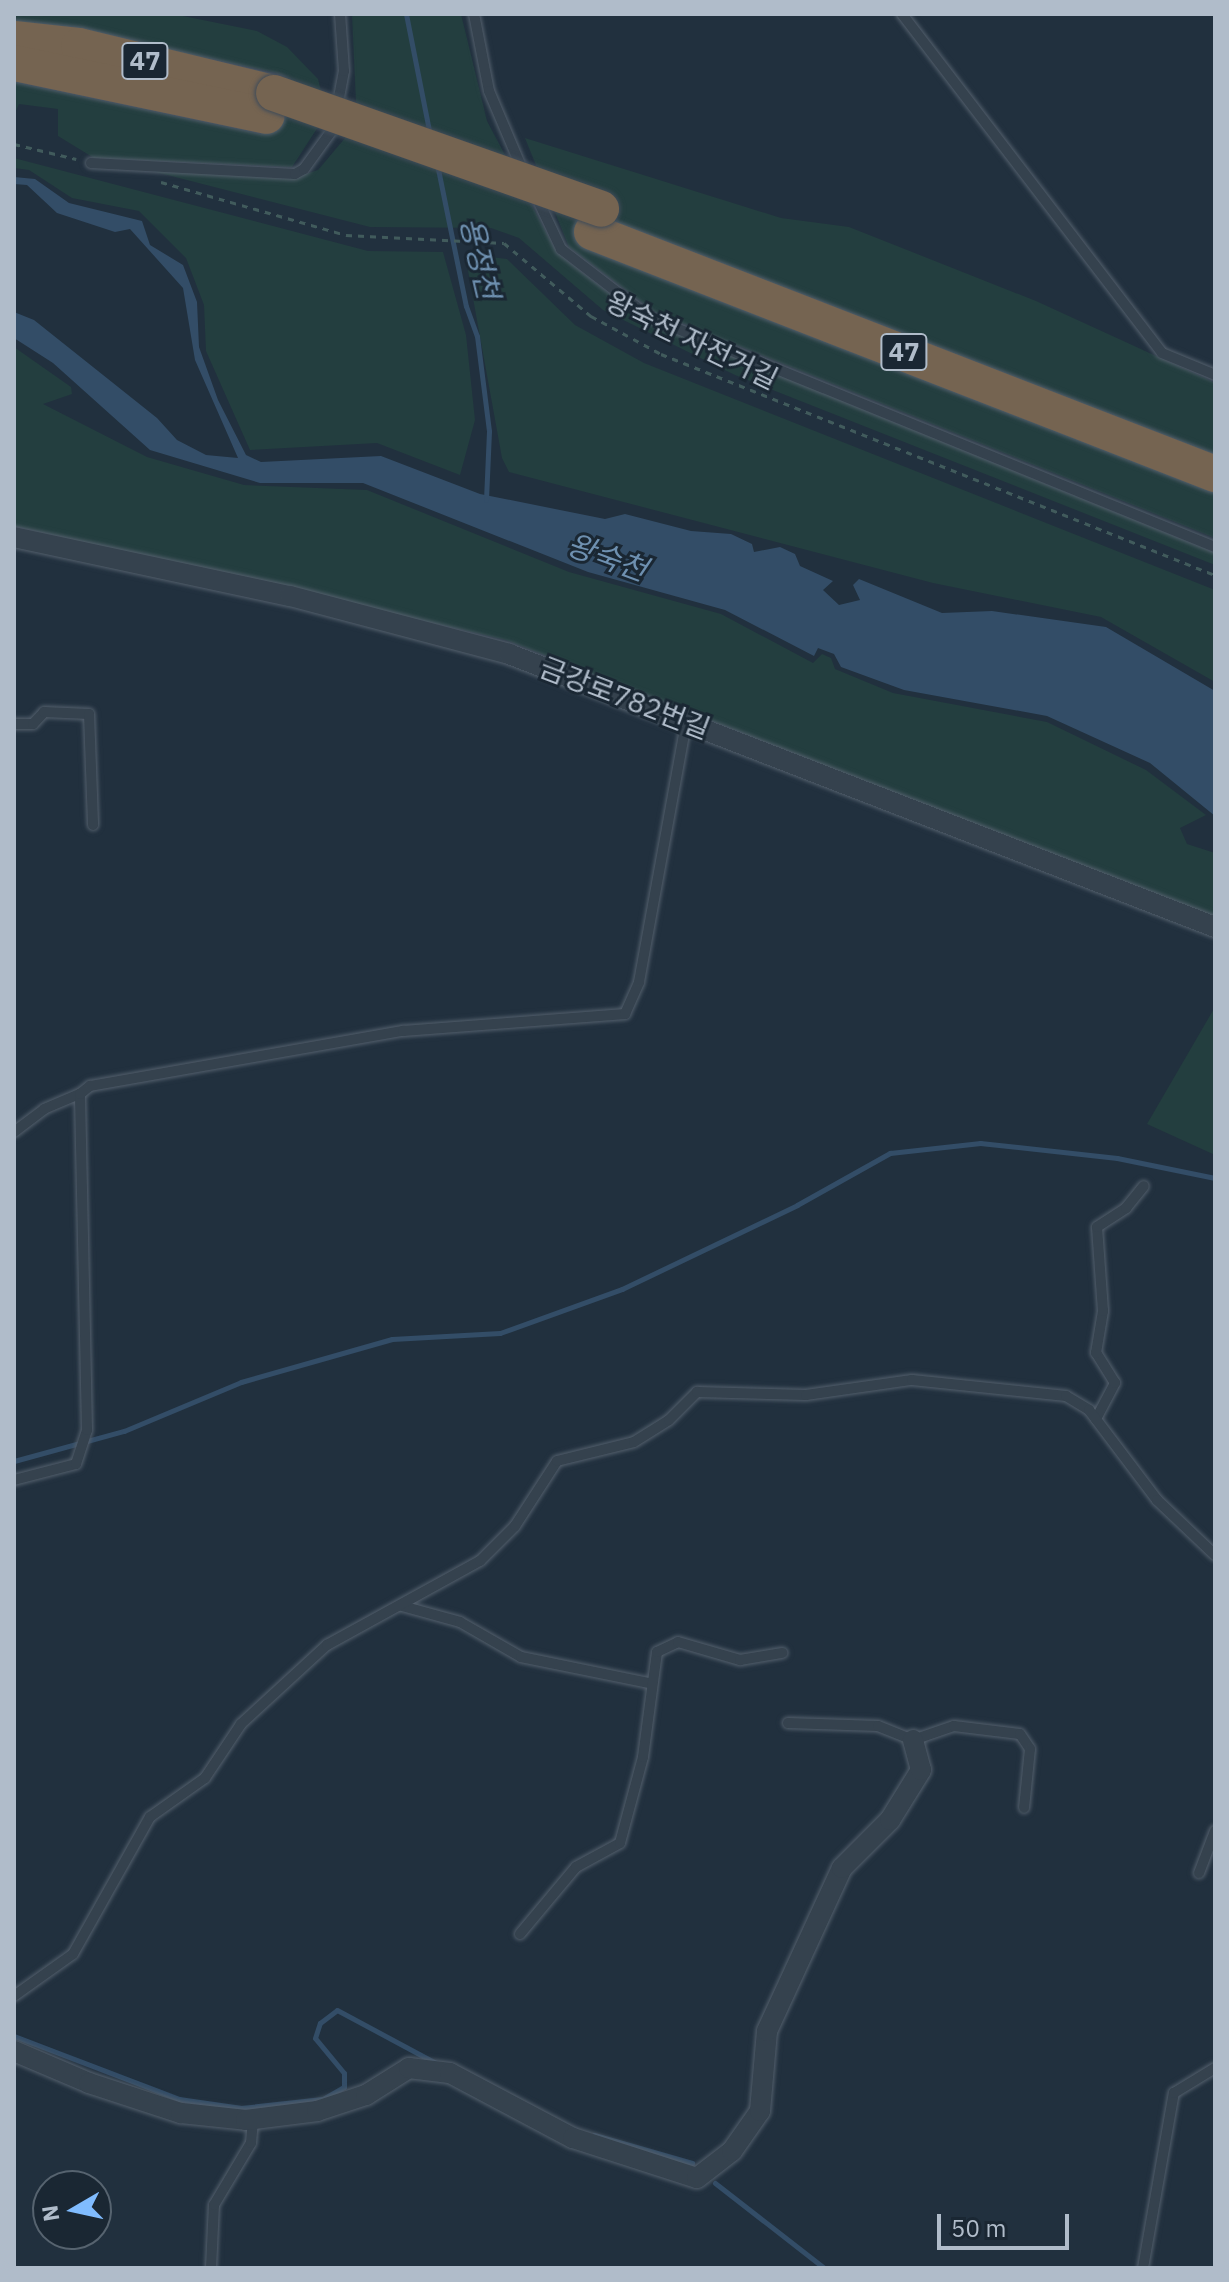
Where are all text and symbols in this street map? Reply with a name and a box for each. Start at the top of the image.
road number: 47 [121,39,169,83]
water label: 용정천 [453,214,507,302]
street label: 왕숙천 자전거길 [601,284,783,396]
road number: 47 [880,330,928,374]
water label: 왕숙천 [562,526,652,588]
street label: 금강로782번길 [535,650,715,746]
north arrow [32,2170,112,2250]
scale bar [941,2198,1073,2248]
text: N [34,2203,65,2224]
text: 50 m [951,2212,1006,2244]

